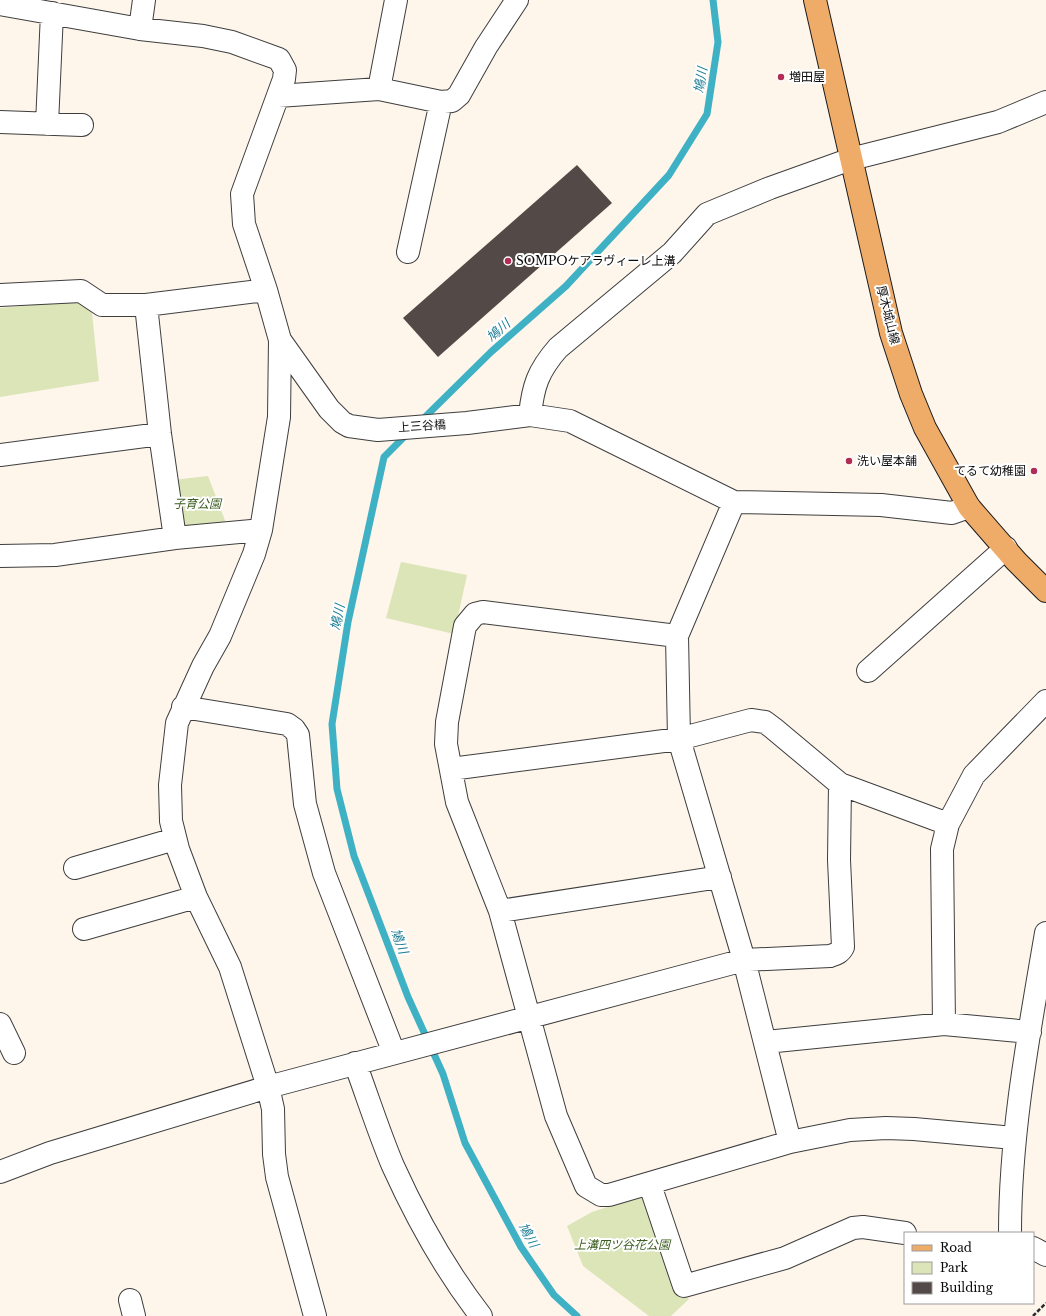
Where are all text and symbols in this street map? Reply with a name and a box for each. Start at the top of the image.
water label: 鳩川 [690,64,711,94]
place label: 増田屋 [789,69,825,84]
marker: 増田屋 [776,72,786,82]
place label: SOMPOケアラヴィーレ上溝 [516,253,676,268]
marker: SOMPOケアラヴィーレ上溝 [503,256,513,266]
street label: 厚木城山線 [874,284,903,346]
water label: 鳩川 [483,314,515,345]
street label: 上三谷橋 [397,416,446,435]
place label: 洗い屋本舗 [857,453,917,468]
marker: 洗い屋本舗 [844,456,854,466]
place label: てるて幼稚園 [954,463,1026,478]
marker: てるて幼稚園 [1029,466,1039,476]
park label: 子育公園 [173,496,223,511]
water label: 鳩川 [327,601,349,631]
water label: 鳩川 [387,926,413,958]
water label: 鳩川 [515,1220,543,1252]
legend [904,1232,1034,1304]
park label: 上溝四ツ谷花公園 [574,1237,672,1252]
text: Road [940,1240,972,1255]
text: Park [940,1260,968,1275]
text: Building [940,1280,994,1295]

